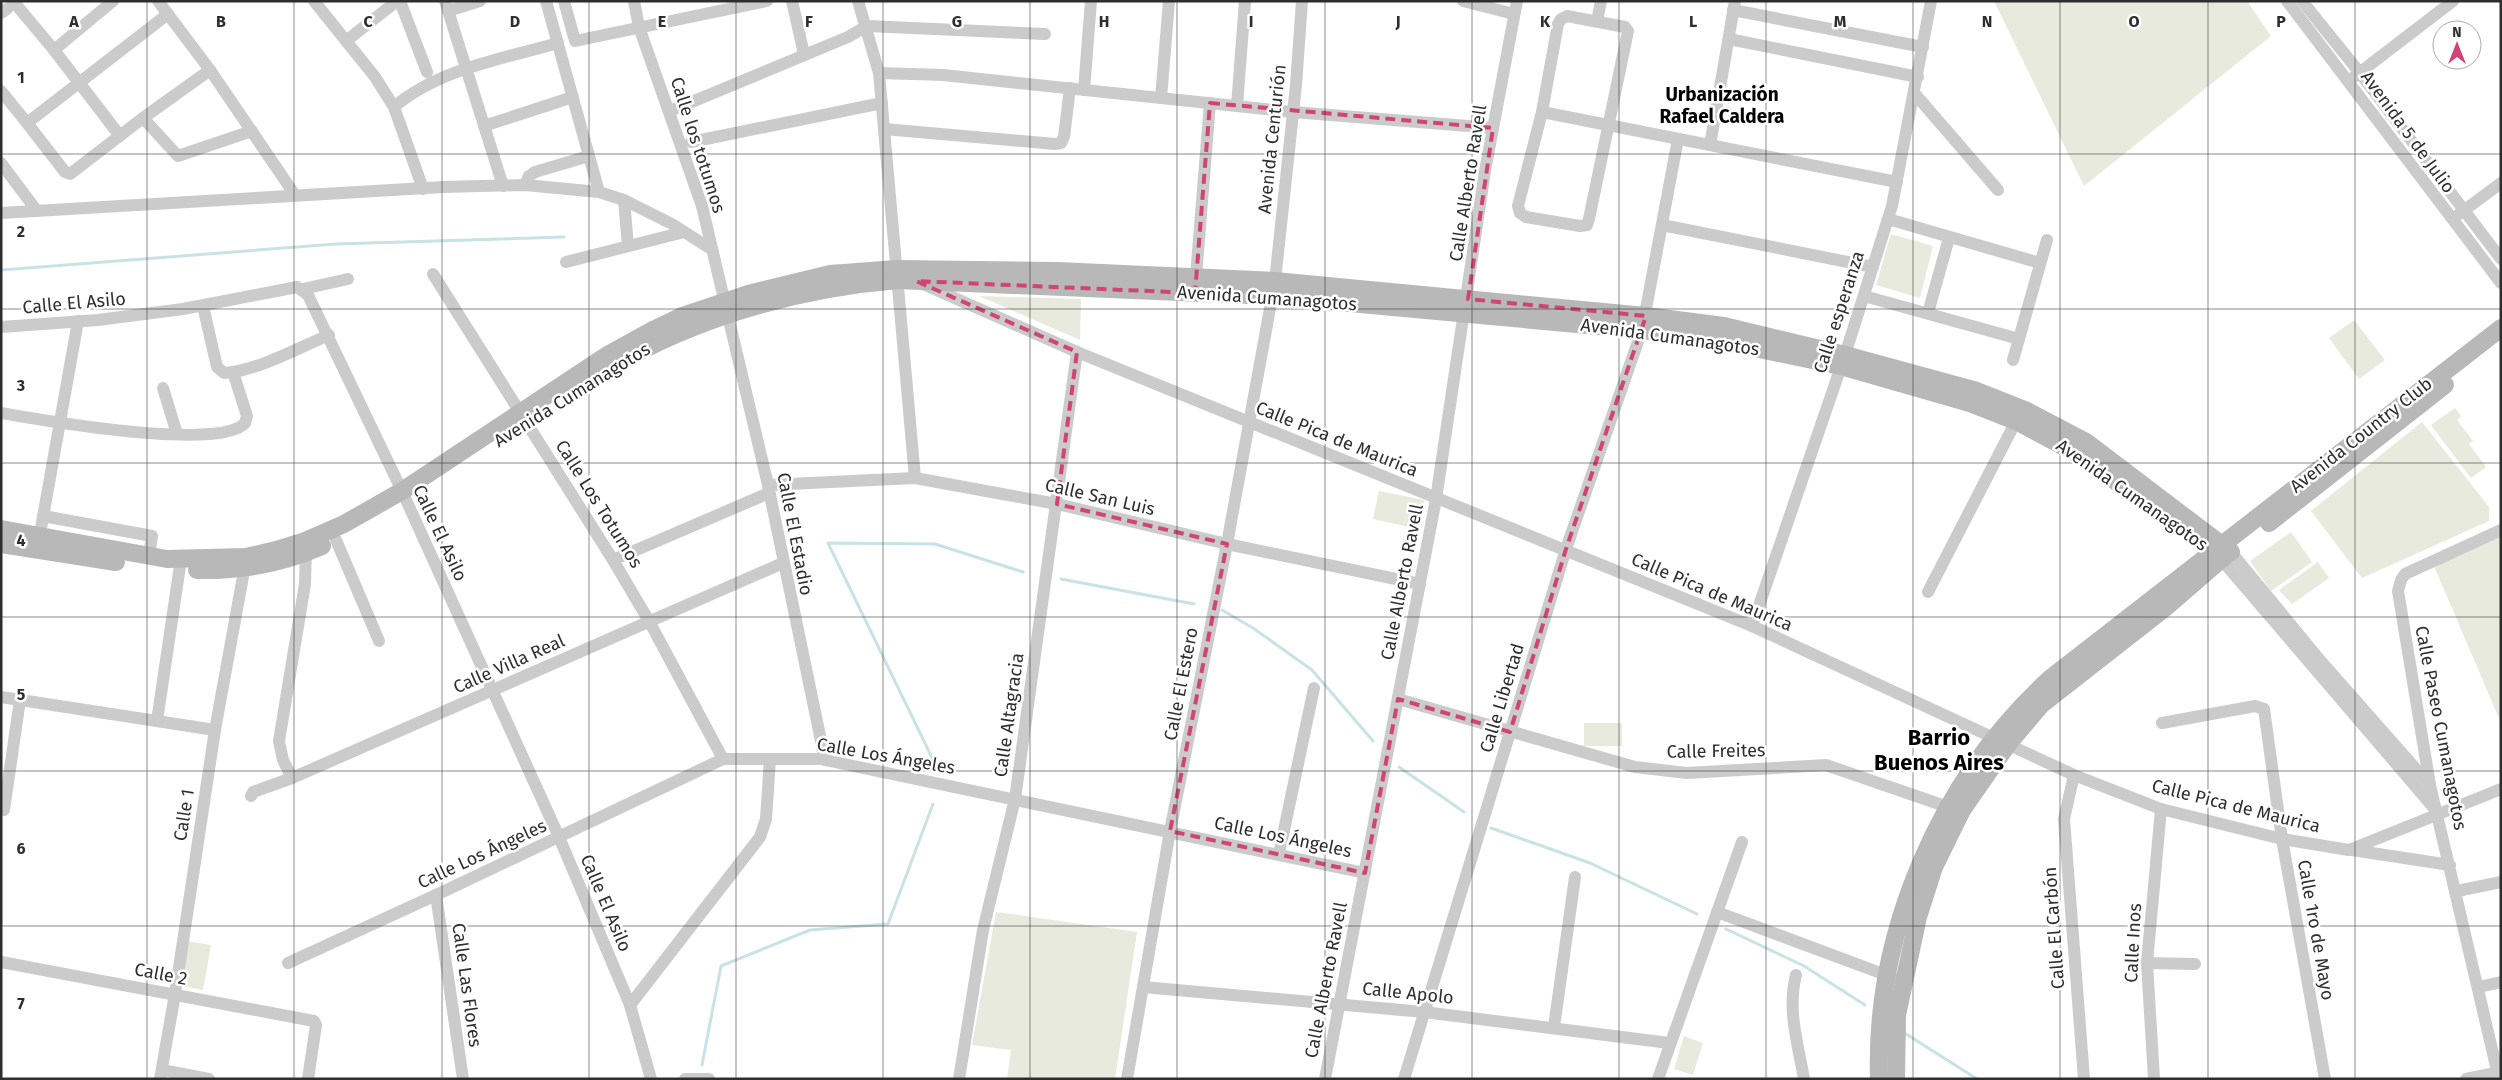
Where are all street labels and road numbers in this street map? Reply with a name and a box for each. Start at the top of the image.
street label: Avenida Centurión [1253,63,1291,215]
street label: Avenida 5 de Julio [2356,67,2460,197]
street label: Calle los totumos [666,74,730,216]
street label: Calle Alberto Ravell [1445,103,1491,263]
street label: Calle esperanza [1809,248,1869,376]
street label: Avenida Cumanagotos [1176,281,1358,315]
street label: Calle El Asilo [21,288,127,318]
street label: Avenida Cumanagotos [1579,314,1761,360]
street label: Avenida Cumanagotos [490,338,654,452]
street label: Avenida Country Club [2285,373,2437,497]
street label: Calle Pica de Maurica [1253,396,1421,482]
street label: Avenida Cumanagotos [2052,434,2212,556]
street label: Calle Los Totumos [551,436,647,572]
street label: Calle El Estadio [772,471,818,597]
street label: Calle San Luis [1043,474,1157,520]
street label: Calle El Asilo [408,481,472,585]
street label: Calle Alberto Ravell [1376,502,1428,662]
street label: Calle Pica de Maurica [1628,548,1796,636]
street label: Calle Paseo Cumanagotos [2410,624,2472,832]
street label: Calle El Estero [1159,625,1203,743]
street label: Calle Villa Real [450,630,568,698]
street label: Calle Libertad [1475,641,1529,755]
street label: Calle Altagracia [989,652,1029,778]
street label: Calle Los Ángeles [815,732,957,779]
street label: Calle Freites [1667,739,1765,763]
street label: Calle Pica de Maurica [2149,774,2323,838]
street label: Calle 1 [169,787,199,843]
street label: Calle Los Ángeles [1212,811,1354,862]
street label: Calle Los Ángeles [414,814,550,894]
street label: Calle El Asilo [576,851,636,955]
street label: Calle 1ro de Mayo [2293,858,2339,1002]
street label: Calle El Carbón [2039,866,2069,990]
street label: Calle Alberto Ravell [1300,900,1352,1060]
street label: Calle Inos [2120,903,2146,983]
street label: Calle Las Flores [447,922,487,1048]
street label: Calle 2 [133,958,189,990]
street label: Calle Apolo [1361,977,1455,1009]

